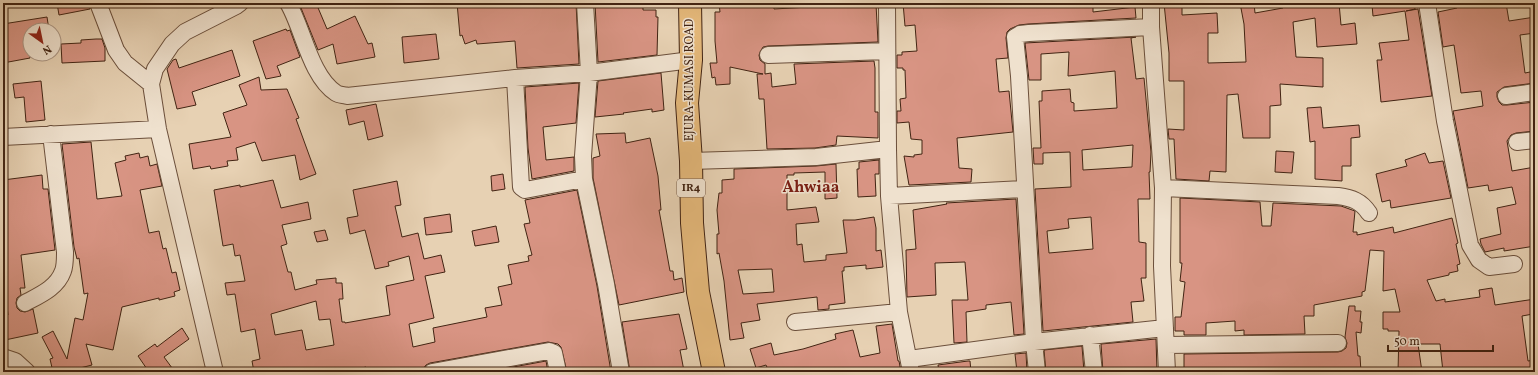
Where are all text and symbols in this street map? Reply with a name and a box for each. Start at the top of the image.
street label: EJURA-KUMASI ROAD [682,18,698,141]
north arrow [22,22,62,62]
text: N [39,41,54,58]
district label: Ahwiaa [783,177,840,199]
road number: IR4 [677,179,705,197]
scale bar [1388,327,1493,353]
text: 50 m [1394,334,1420,350]

